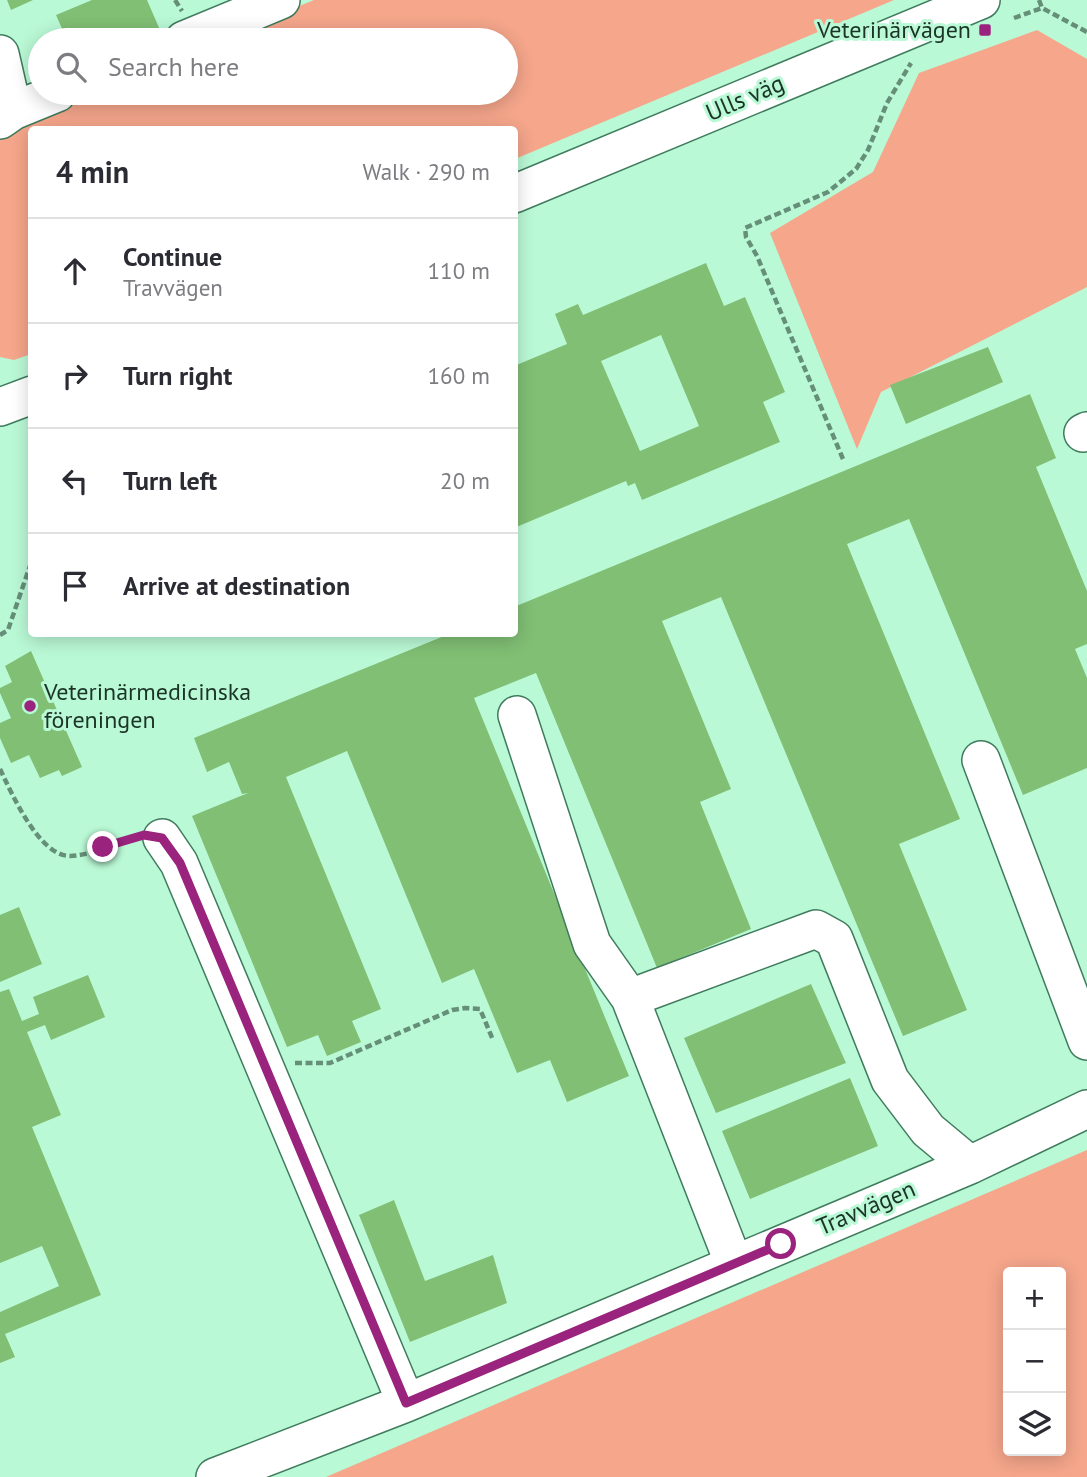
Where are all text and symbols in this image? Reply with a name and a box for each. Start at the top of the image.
place label: Veterinärvägen [816,14,971,45]
marker: Veterinärvägen [977,22,993,38]
search box [28,28,518,105]
icon: search [52,48,90,86]
text: Search here [108,50,239,83]
street label: Ulls väg [701,67,789,128]
text: 4 min [56,152,129,191]
text: Walk · 290 m [363,157,490,186]
text: Continue [123,240,222,273]
icon: ahead [56,252,94,290]
text: 110 m [428,256,490,285]
text: Travvägen [123,273,223,302]
icon: right [56,357,94,395]
text: Turn right [123,359,232,392]
text: 160 m [428,361,490,390]
icon: left [56,462,94,500]
text: Turn left [123,464,217,497]
text: 20 m [440,466,490,495]
icon: arrive [56,567,94,605]
text: Arrive at destination [123,569,350,602]
place label: Veterinärmedicinska föreningen [43,676,251,735]
marker: Veterinärmedicinska föreningen [22,698,38,714]
route end [87,831,118,862]
street label: Travvägen [812,1173,920,1242]
route start [765,1228,796,1259]
map controls [1003,1267,1066,1456]
button: + [1003,1267,1066,1330]
button: − [1003,1330,1066,1393]
button: layers [1003,1393,1066,1456]

